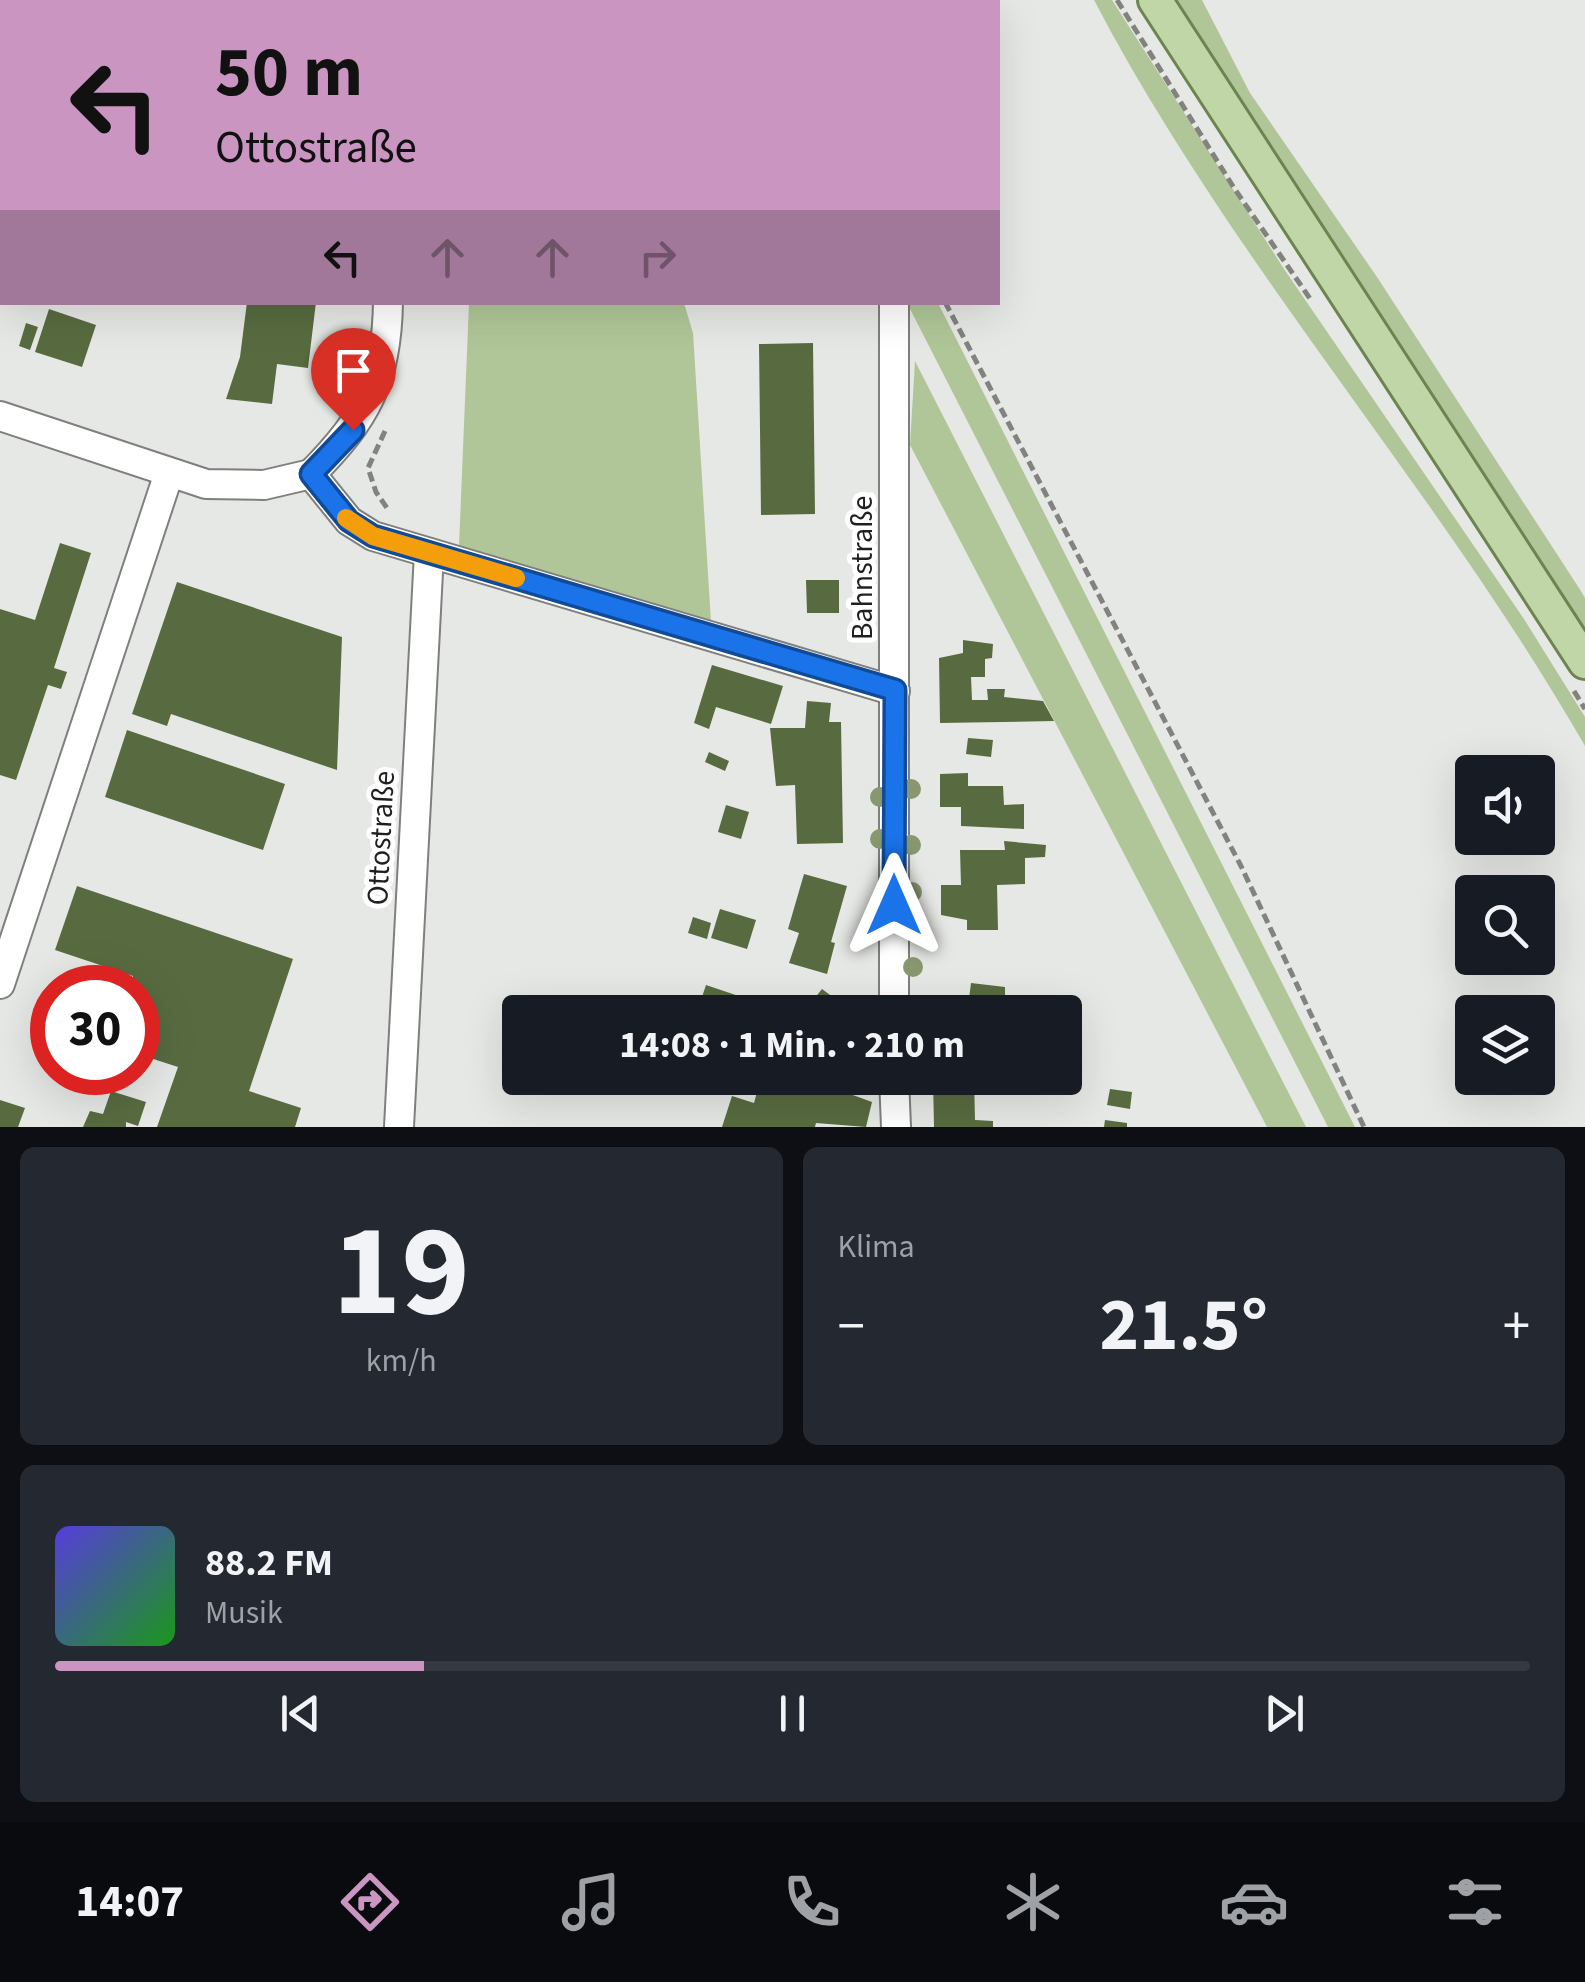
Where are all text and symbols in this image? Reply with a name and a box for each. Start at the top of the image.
text: 50 m [215,23,363,123]
icon: left [50,40,180,170]
text: Ottostraße [215,116,417,180]
icon: left [315,230,370,285]
icon: ahead [420,230,475,285]
icon: ahead [525,230,580,285]
icon: right [630,230,685,285]
pin [311,328,396,431]
icon: arrive [326,343,381,398]
street label: Bahnstraße [841,496,884,640]
map controls [1455,755,1555,1095]
button: sound [1455,755,1555,855]
street label: Ottostraße [356,770,406,906]
position arrow [842,853,946,957]
button: search [1455,875,1555,975]
speed limit sign: 30 [30,965,160,1095]
button: layers [1455,995,1555,1095]
text: 14:08 · 1 Min. · 210 m [619,1018,965,1072]
text: 19 [333,1180,470,1365]
text: Klima [838,1224,915,1270]
text: 21.5° [1099,1272,1268,1379]
text: − [838,1288,865,1366]
text: + [1503,1288,1530,1366]
text: km/h [366,1338,437,1384]
text: 88.2 FM [205,1536,333,1590]
text: Musik [205,1590,283,1636]
icon: previous [273,1686,328,1741]
icon: pause [765,1686,820,1741]
icon: next [1257,1686,1312,1741]
icon: directions [335,1867,405,1937]
icon: music [556,1867,626,1937]
icon: phone [777,1867,847,1937]
icon: climate [998,1867,1068,1937]
icon: car [1219,1867,1289,1937]
icon: filters [1440,1867,1510,1937]
text: 14:07 [75,1870,184,1934]

